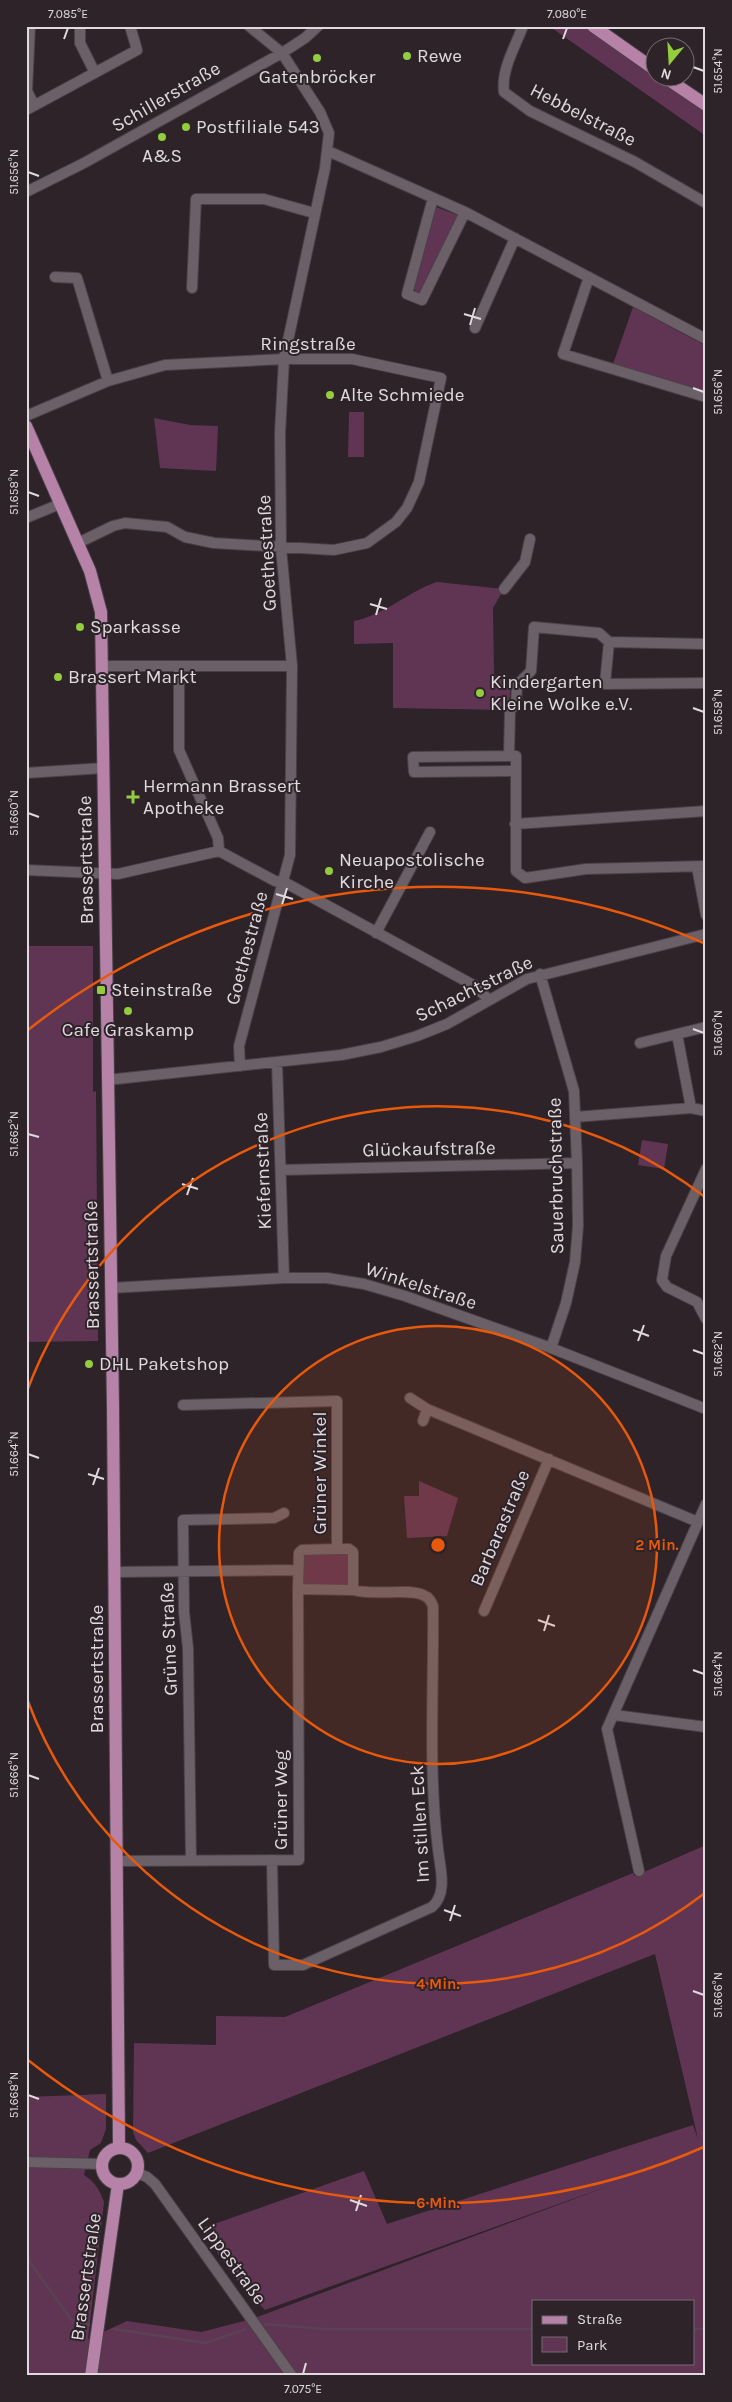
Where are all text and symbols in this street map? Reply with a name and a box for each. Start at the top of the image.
text: 7.085°E [48,7,88,21]
text: 7.080°E [547,7,587,21]
north arrow [644,38,694,88]
place label: Rewe [417,45,462,67]
text: 51.654°N [711,48,725,94]
marker: Rewe [401,50,413,62]
marker: Gatenbröcker [311,52,323,64]
street label: Schillerstraße [108,57,224,137]
text: N [659,64,674,84]
place label: Gatenbröcker [259,66,375,88]
street label: Hebbelstraße [526,79,640,151]
place label: Postfiliale 543 [196,116,320,138]
marker: Postfiliale 543 [180,121,192,133]
marker: A&S [156,131,168,143]
place label: A&S [142,145,182,167]
text: 51.656°N [7,149,21,195]
street label: Ringstraße [260,333,356,355]
text: 51.656°N [711,369,725,415]
place label: Alte Schmiede [340,384,465,406]
marker: Alte Schmiede [324,389,336,401]
text: 51.658°N [7,469,21,515]
street label: Goethestraße [253,494,281,612]
place label: Sparkasse [90,616,181,638]
marker: Sparkasse [74,621,86,633]
place label: Brassert Markt [68,666,197,688]
marker: Brassert Markt [52,671,64,683]
place label: Kindergarten Kleine Wolke e.V. [490,671,632,715]
marker: Kindergarten Kleine Wolke e.V. [474,687,486,699]
text: 51.658°N [711,689,725,735]
place label: Hermann Brassert Apotheke [143,775,301,819]
text: 51.660°N [7,790,21,836]
marker: Hermann Brassert Apotheke [127,791,139,803]
street label: Brassertstraße [74,795,98,925]
place label: Neuapostolische Kirche [339,849,485,893]
marker: Neuapostolische Kirche [323,865,335,877]
street label: Goethestraße [221,889,273,1007]
street label: Schachtstraße [412,951,536,1027]
place label: Steinstraße [111,979,212,1001]
marker: Steinstraße [95,984,107,996]
marker: Cafe Graskamp [122,1005,134,1017]
text: 51.660°N [711,1010,725,1056]
place label: Cafe Graskamp [62,1019,194,1041]
street label: Sauerbruchstraße [544,1097,568,1255]
text: 51.662°N [7,1111,21,1157]
street label: Kiefernstraße [250,1112,276,1230]
street label: Glückaufstraße [362,1137,496,1161]
street label: Brassertstraße [80,1200,104,1330]
street label: Winkelstraße [363,1258,479,1314]
text: 51.662°N [711,1331,725,1377]
place label: DHL Paketshop [99,1353,229,1375]
marker: DHL Paketshop [83,1358,95,1370]
street label: Grüner Winkel [309,1411,331,1535]
text: 51.664°N [7,1431,21,1477]
street label: Barbarastraße [466,1467,534,1589]
centre of rings [429,1536,447,1554]
text: 2 Min. [635,1536,679,1554]
street label: Grüne Straße [156,1582,182,1696]
street label: Brassertstraße [86,1605,108,1733]
text: 51.664°N [711,1651,725,1697]
street label: Grüner Weg [270,1750,292,1850]
text: 51.666°N [7,1752,21,1798]
street label: Im stillen Eck [406,1764,434,1883]
text: 51.666°N [711,1972,725,2018]
text: 4 Min. [416,1975,460,1993]
text: 51.668°N [7,2072,21,2118]
text: 6 Min. [416,2194,460,2212]
street label: Brassertstraße [66,2212,106,2342]
street label: Lippestraße [193,2213,271,2309]
legend [532,2300,694,2364]
text: Straße [577,2310,622,2328]
text: Park [577,2336,607,2354]
text: 7.075°E [284,2382,322,2396]

